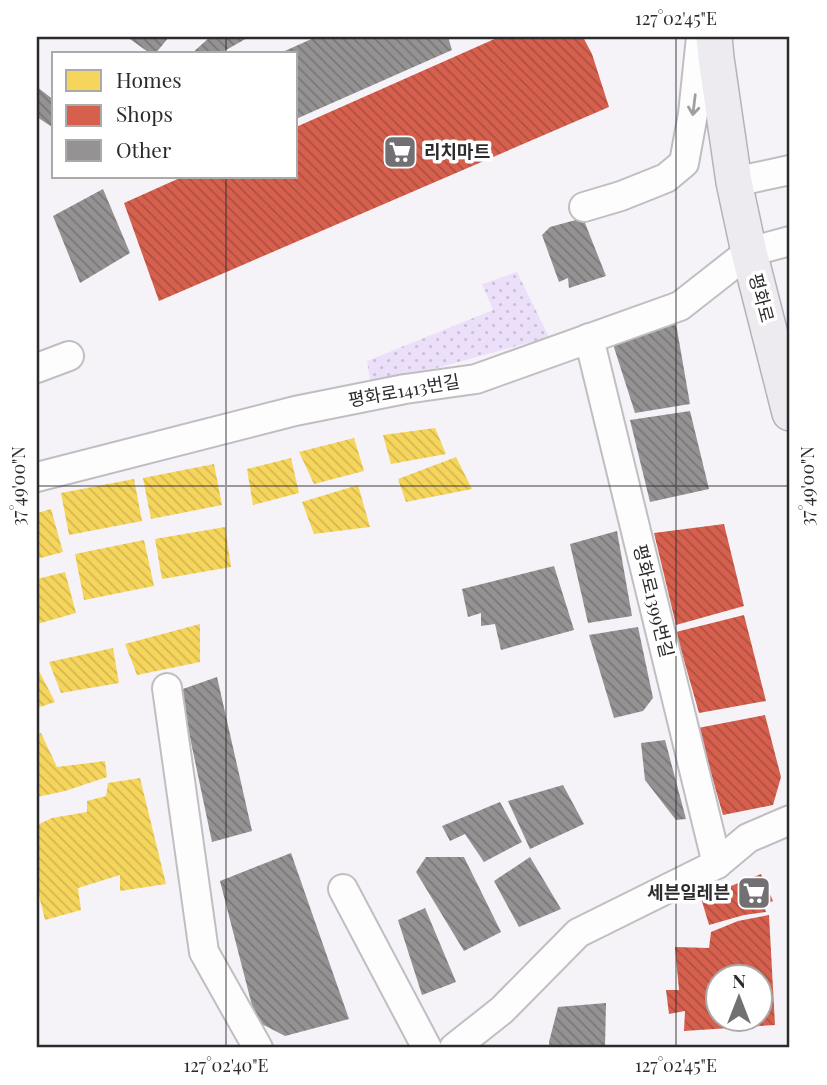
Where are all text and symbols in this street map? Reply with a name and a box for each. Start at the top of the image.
text: 127°02'45"E [635,6,717,30]
legend [52,52,298,178]
text: Homes [116,65,182,93]
one-way arrow [687,93,700,115]
text: Shops [116,99,173,127]
supermarket icon: 리치마트 [381,133,419,171]
text: Other [116,135,172,163]
place label: 리치마트 [424,139,490,163]
street label: 평화로 [744,271,780,325]
street label: 평화로1413번길 [346,368,461,412]
text: 37°49'00"N [6,446,30,526]
text: 37°49'00"N [795,446,819,526]
street label: 평화로1399번길 [628,542,680,660]
supermarket icon: 세븐일레븐 [735,874,773,912]
place label: 세븐일레븐 [647,880,730,904]
north arrow [704,962,774,1032]
text: N [732,967,746,993]
text: 127°02'40"E [184,1053,269,1077]
text: 127°02'45"E [635,1053,717,1077]

